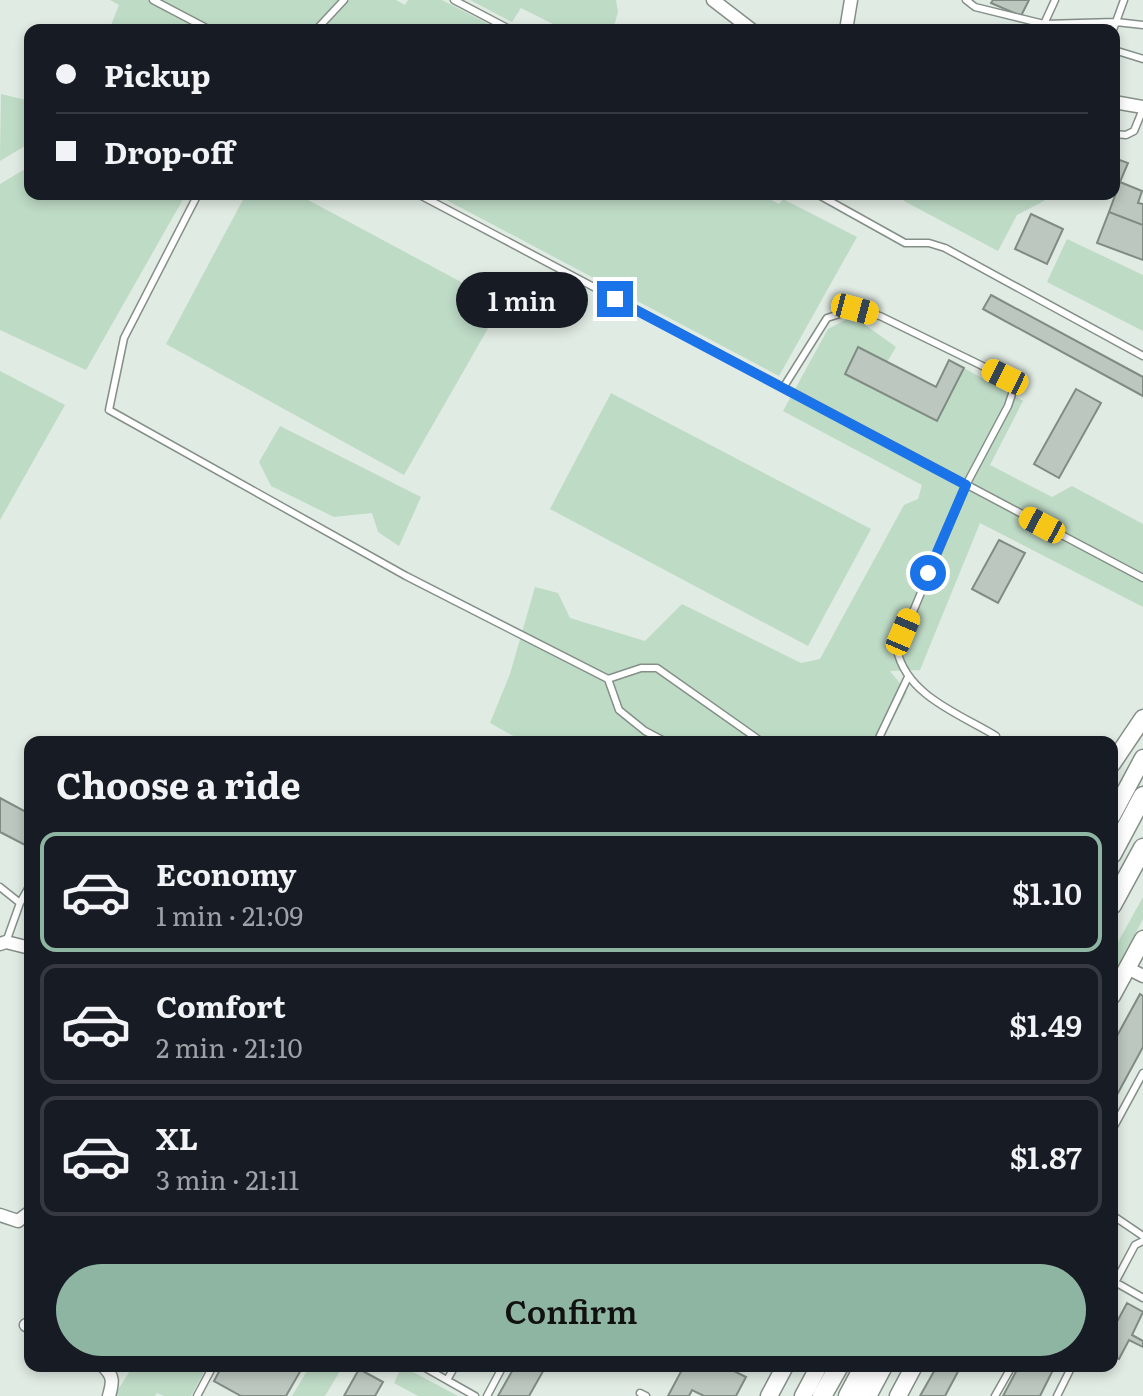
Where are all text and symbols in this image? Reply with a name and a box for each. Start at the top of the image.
text: Pickup [104,52,211,96]
text: Drop-off [104,129,234,173]
callout: 1 min [455,271,587,327]
text: 1 min [488,280,556,319]
route end [597,281,633,317]
car [829,291,881,327]
car [978,356,1032,398]
car [1015,503,1069,547]
route start [910,555,946,591]
car [883,605,923,659]
text: Choose a ride [56,757,301,810]
text: Economy [156,851,296,895]
icon: car [60,856,132,928]
text: $1.10 [1012,870,1082,914]
text: 1 min · 21:09 [156,895,303,934]
text: Comfort [156,983,286,1027]
icon: car [60,988,132,1060]
text: $1.49 [1009,1002,1082,1046]
text: 2 min · 21:10 [156,1027,303,1066]
text: XL [156,1115,198,1159]
icon: car [60,1120,132,1192]
text: $1.87 [1010,1134,1082,1178]
text: 3 min · 21:11 [156,1159,299,1198]
button: Confirm [56,1264,1086,1356]

